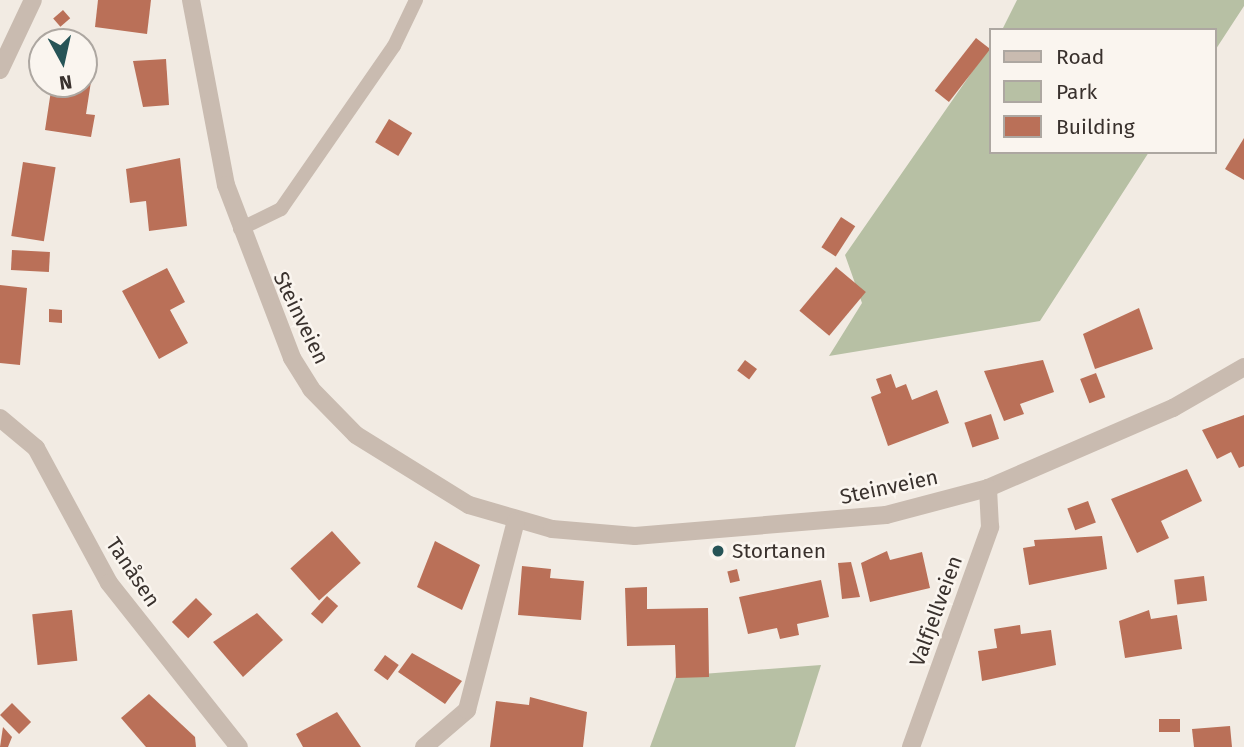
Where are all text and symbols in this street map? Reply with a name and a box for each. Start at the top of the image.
north arrow [28,28,98,98]
legend [988,28,1216,154]
text: Road [1056,44,1104,70]
text: N [58,70,74,95]
text: Park [1056,79,1097,105]
text: Building [1056,114,1135,140]
street label: Steinveien [268,268,334,368]
street label: Steinveien [838,464,940,510]
street label: Tanåsen [101,532,165,612]
place label: Stortanen [732,538,826,564]
marker: Stortanen [710,543,726,559]
street label: Valfjellveien [904,552,968,670]

